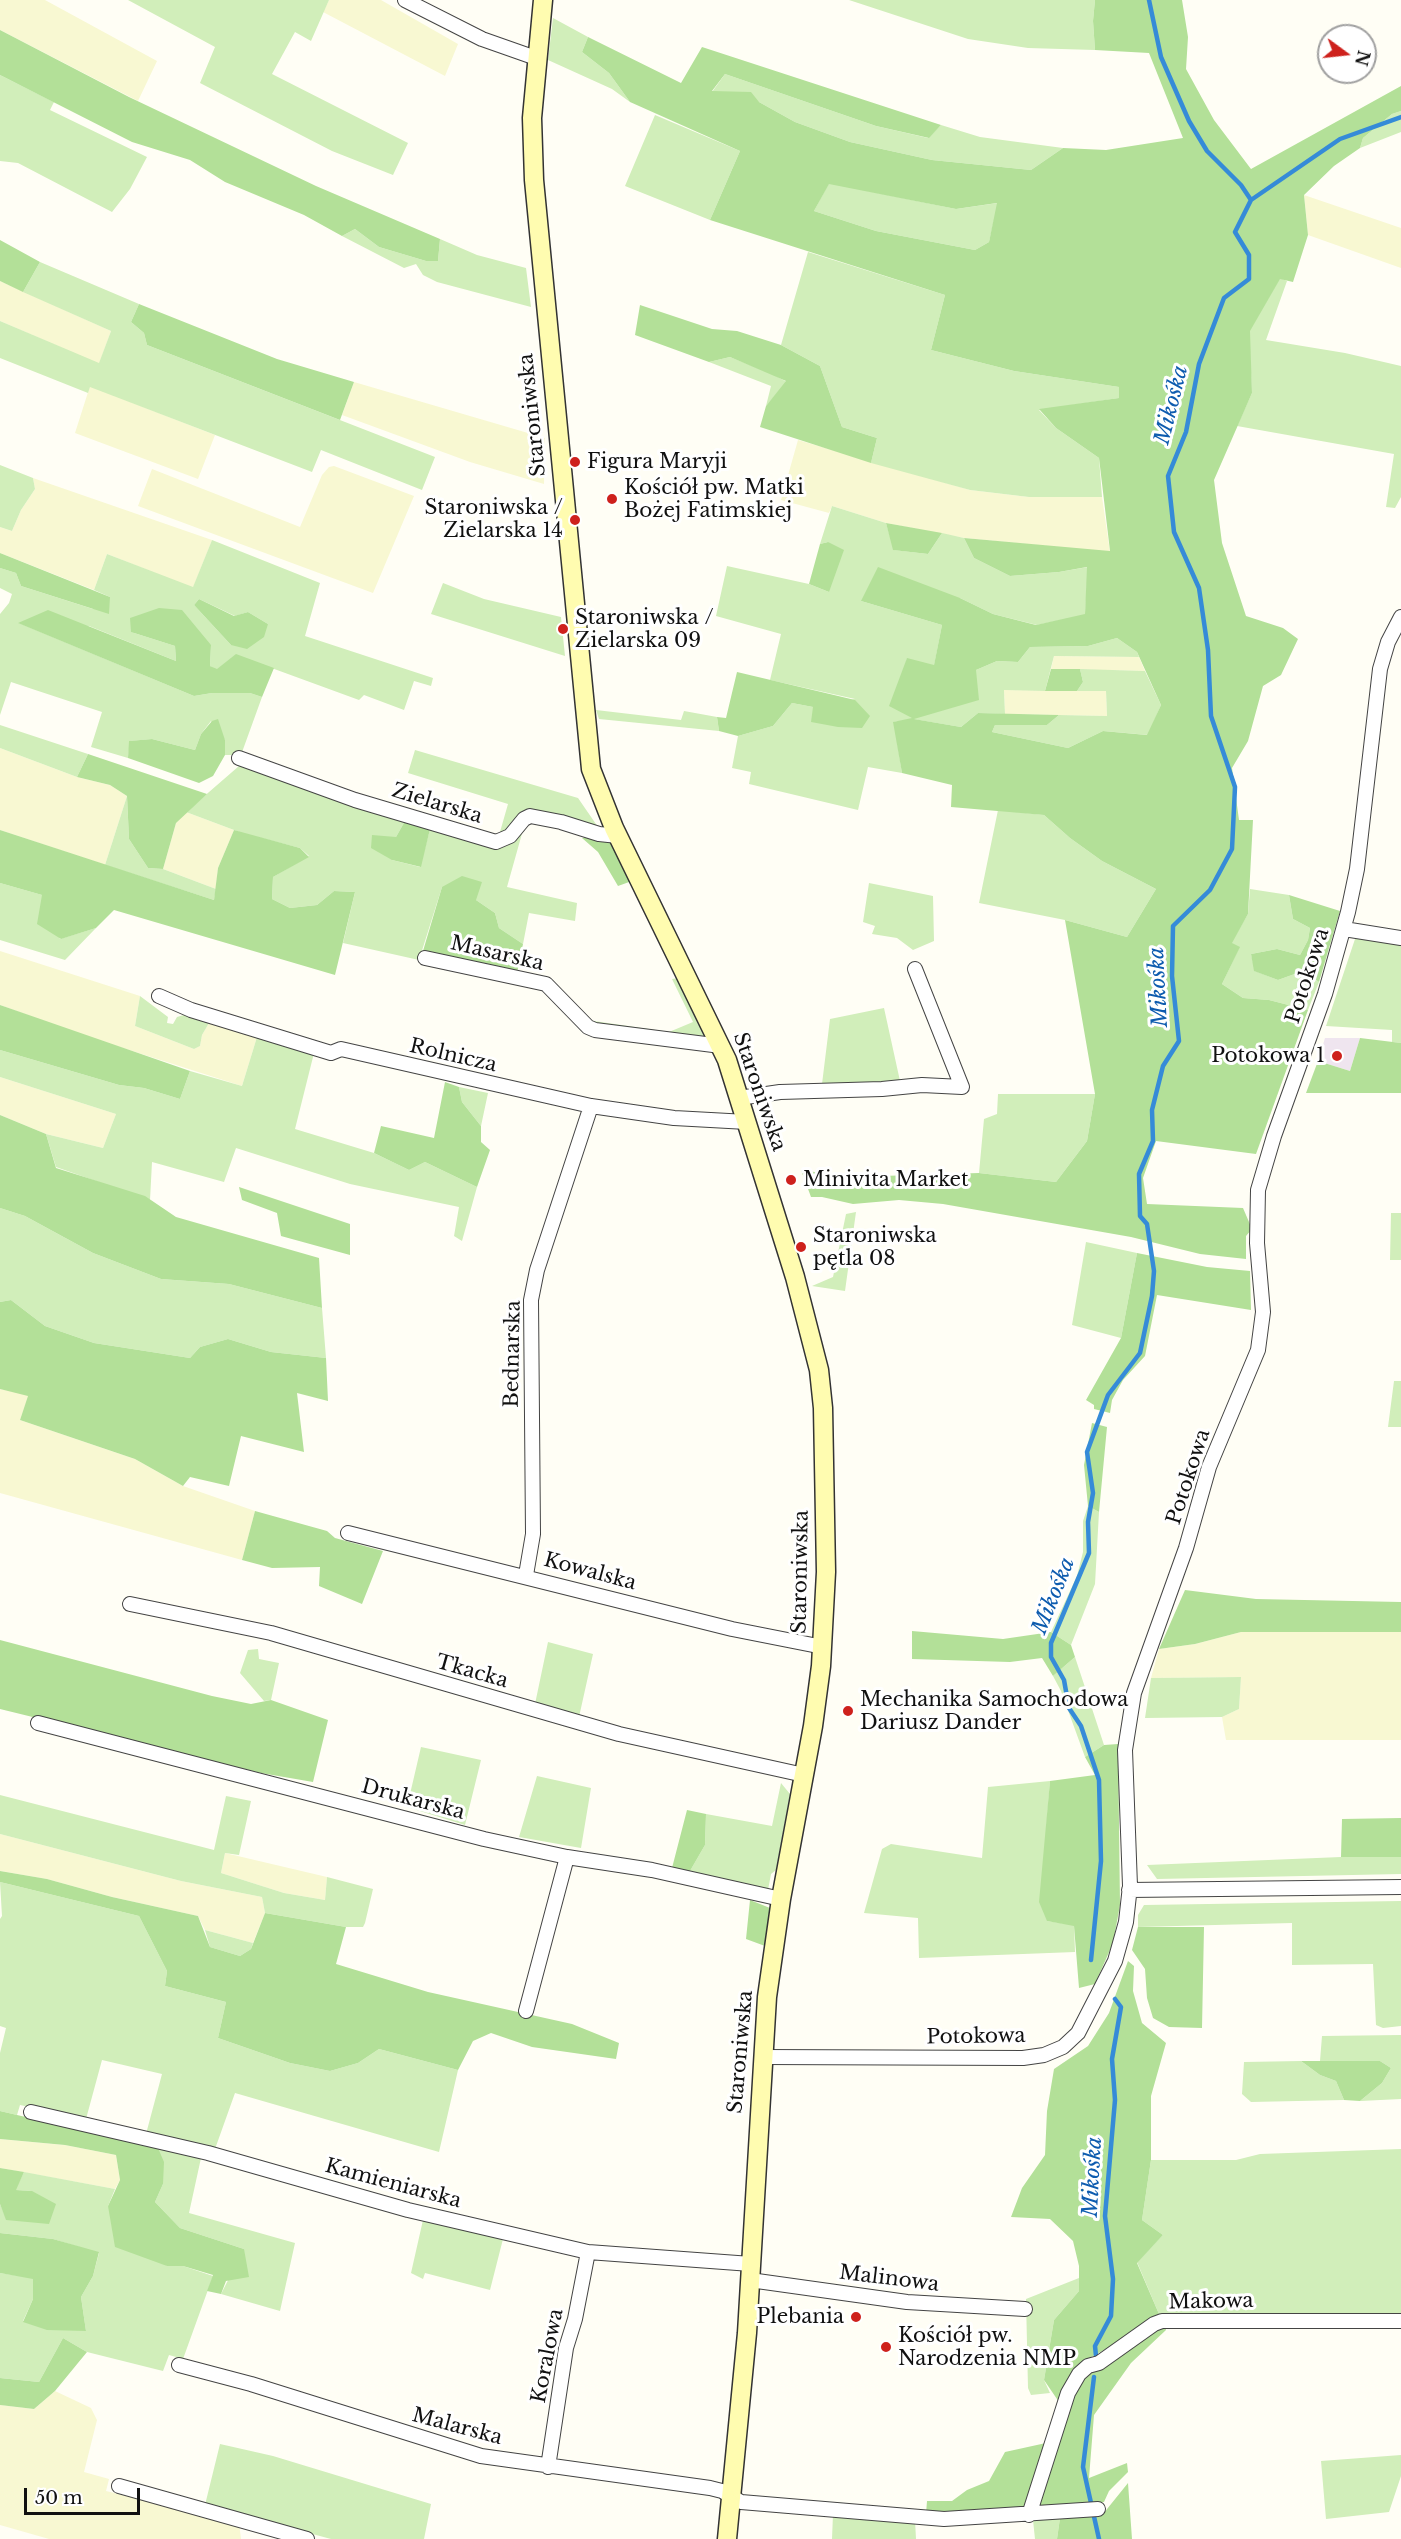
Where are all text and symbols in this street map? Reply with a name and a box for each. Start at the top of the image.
north arrow [1317,24,1377,84]
text: N [1351,48,1374,68]
street label: Staroniwska [515,352,551,478]
water label: Mikośka [1150,363,1194,447]
place label: Figura Maryji [587,450,727,474]
marker: Figura Maryji [568,455,582,469]
place label: Kościół pw. Matki Bożej Fatimskiej [624,476,804,523]
marker: Kościół pw. Matki Bożej Fatimskiej [605,492,619,506]
place label: Staroniwska / Zielarska 14 [424,496,563,543]
marker: Staroniwska / Zielarska 14 [568,513,582,527]
place label: Staroniwska / Zielarska 09 [575,606,714,653]
marker: Staroniwska / Zielarska 09 [556,622,570,636]
street label: Zielarska [389,779,485,829]
street label: Potokowa [1281,925,1335,1027]
street label: Masarska [448,932,546,976]
water label: Mikośka [1144,946,1174,1028]
street label: Staroniwska [728,1030,790,1154]
street label: Rolnicza [407,1034,499,1078]
place label: Potokowa 1 [1211,1044,1325,1068]
marker: Potokowa 1 [1330,1049,1344,1063]
place label: Minivita Market [803,1168,969,1192]
marker: Minivita Market [784,1173,798,1187]
place label: Staroniwska pętla 08 [813,1224,937,1271]
marker: Staroniwska pętla 08 [794,1240,808,1254]
street label: Bednarska [500,1300,526,1408]
street label: Potokowa [1162,1426,1216,1528]
street label: Staroniwska [788,1510,814,1634]
street label: Kowalska [541,1548,639,1596]
water label: Mikośka [1027,1554,1081,1638]
street label: Tkacka [433,1650,511,1694]
place label: Mechanika Samochodowa Dariusz Dander [860,1688,1128,1735]
marker: Mechanika Samochodowa Dariusz Dander [841,1704,855,1718]
street label: Drukarska [359,1775,467,1825]
street label: Staroniwska [724,1989,758,2115]
street label: Potokowa [926,2024,1026,2050]
water label: Mikośka [1078,2136,1108,2218]
street label: Kamieniarska [322,2154,464,2214]
street label: Malinowa [838,2261,940,2297]
street label: Makowa [1168,2289,1254,2315]
place label: Plebania [756,2305,844,2329]
street label: Koralowa [527,2307,569,2405]
marker: Plebania [849,2310,863,2324]
place label: Kościół pw. Narodzenia NMP [898,2324,1076,2371]
marker: Kościół pw. Narodzenia NMP [879,2340,893,2354]
street label: Malarska [409,2403,505,2451]
scale bar [27,2476,142,2514]
text: 50 m [35,2487,83,2509]

